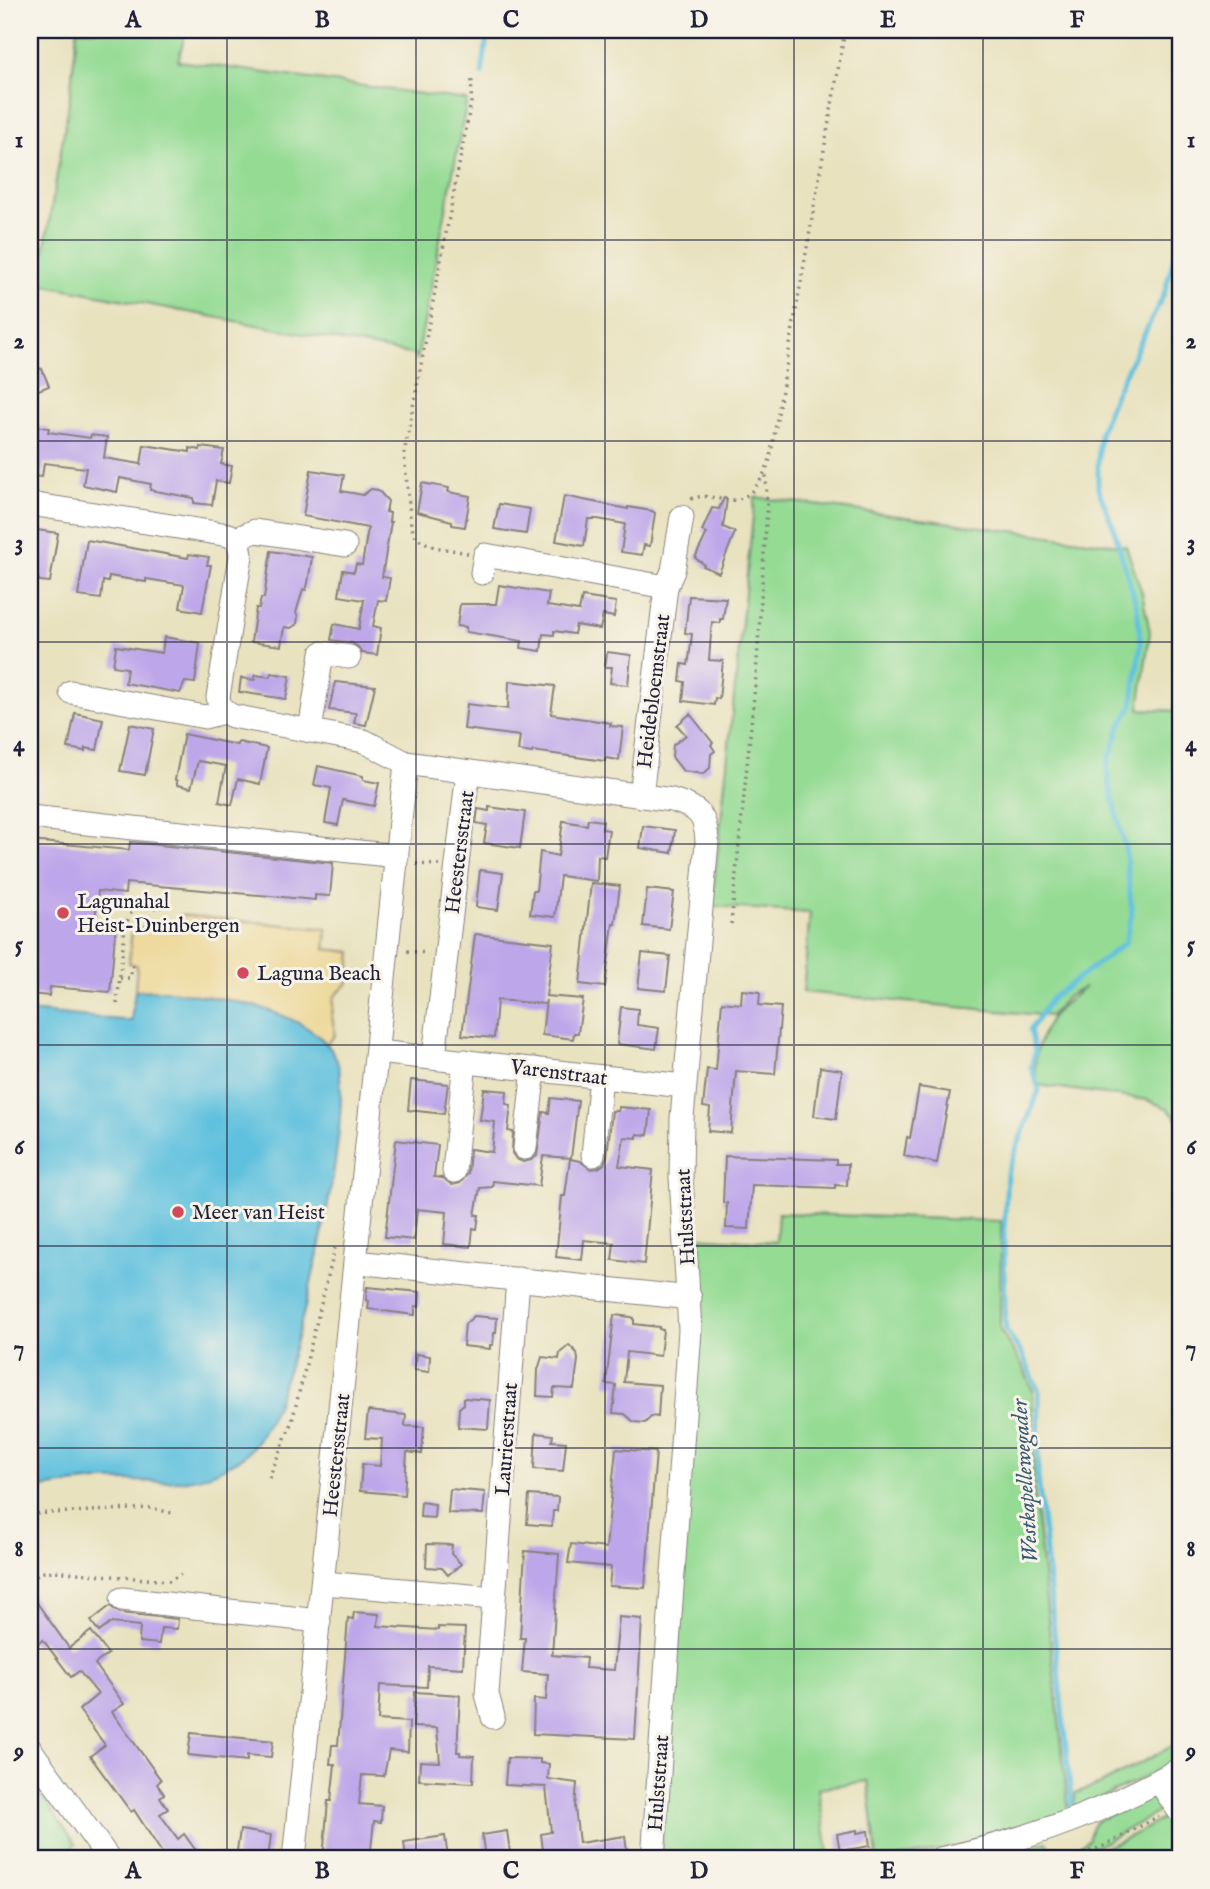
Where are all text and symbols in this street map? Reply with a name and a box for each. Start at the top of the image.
text: A [124,6,142,35]
text: B [314,6,330,35]
text: C [503,6,520,35]
text: D [690,6,708,35]
text: E [880,6,896,35]
text: F [1070,6,1085,35]
text: 1 [15,126,23,155]
text: 1 [1187,126,1195,155]
text: 2 [14,327,25,356]
text: 2 [1186,327,1197,356]
text: 3 [15,529,23,558]
text: 3 [1187,529,1195,558]
street label: Heidebloemstraat [632,612,677,770]
text: 4 [13,730,25,759]
text: 4 [1185,730,1197,759]
street label: Heestersstraat [440,789,481,915]
place label: Lagunahal Heist-Duinbergen [77,889,240,940]
marker: Lagunahal Heist-Duinbergen [55,905,71,921]
text: 5 [15,931,24,960]
text: 5 [1187,931,1196,960]
place label: Laguna Beach [257,961,381,988]
marker: Laguna Beach [235,965,251,981]
street label: Varenstraat [508,1054,609,1093]
text: 6 [14,1133,25,1162]
text: 6 [1186,1133,1197,1162]
street label: Hulststraat [670,1168,703,1266]
place label: Meer van Heist [192,1200,325,1227]
marker: Meer van Heist [170,1204,186,1220]
text: 7 [14,1334,24,1363]
text: 7 [1186,1334,1196,1363]
street label: Laurierstraat [490,1382,525,1496]
street label: Heestersstraat [318,1392,357,1518]
water label: Westkapellewegader [1005,1397,1047,1564]
text: 8 [14,1535,24,1564]
text: 8 [1186,1535,1196,1564]
street label: Hulststraat [643,1734,676,1832]
text: 9 [13,1737,24,1766]
text: 9 [1185,1737,1196,1766]
text: A [124,1857,142,1886]
text: B [314,1857,330,1886]
text: C [503,1857,520,1886]
text: D [690,1857,708,1886]
text: E [880,1857,896,1886]
text: F [1070,1857,1085,1886]

